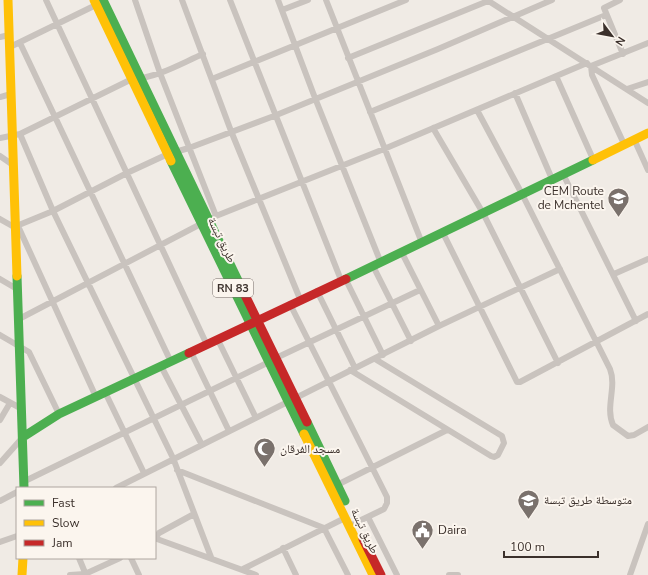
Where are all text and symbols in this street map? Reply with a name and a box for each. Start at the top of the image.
north arrow [592,16,632,56]
text: N [612,34,629,49]
place label: CEM Route de Mchentel [538,183,604,213]
school or university icon: CEM Route de Mchentel [606,185,632,218]
street label: طريق تبسة [204,215,240,265]
road number: RN 83 [213,279,253,297]
mosque icon: مسجد الفرقان [252,436,278,469]
place label: مسجد الفرقان [280,441,340,457]
legend [16,487,156,559]
school or university icon: متوسطة طريق تبسة [516,487,542,520]
place label: متوسطة طريق تبسة [544,492,632,508]
text: Fast [52,495,75,511]
street label: طريق تبسة [347,506,383,556]
text: Slow [52,515,80,531]
public building icon: Daira [410,517,436,550]
place label: Daira [438,522,467,538]
scale bar [504,533,598,559]
text: Jam [51,535,73,551]
text: 100 m [510,539,545,555]

